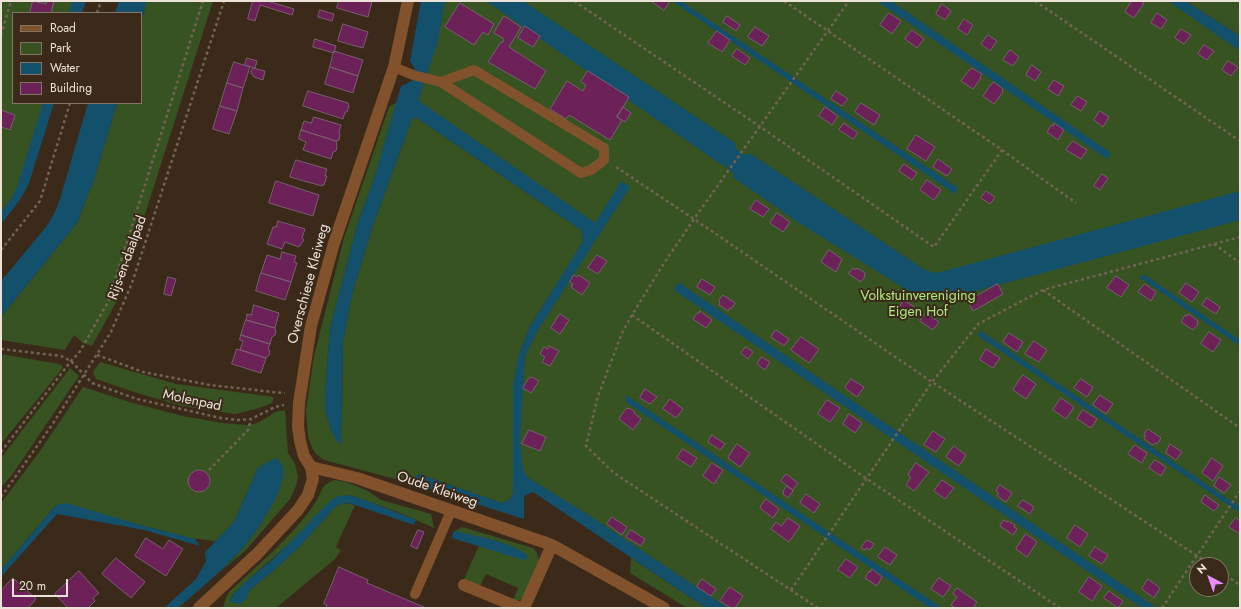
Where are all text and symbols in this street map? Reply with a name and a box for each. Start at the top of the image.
legend [12,12,142,104]
text: Road [50,19,76,37]
text: Park [50,39,71,57]
text: Water [50,59,80,77]
text: Building [50,79,92,97]
street label: Rijs-en-daalpad [105,214,151,302]
street label: Overschiese Kleiweg [285,222,333,346]
park label: Volkstuinvereniging Eigen Hof [860,289,976,322]
street label: Molenpad [161,387,223,415]
street label: Oude Kleiweg [394,468,480,512]
north arrow [1189,557,1229,597]
text: N [1193,560,1210,578]
scale bar [14,571,70,597]
text: 20 m [19,577,46,595]

